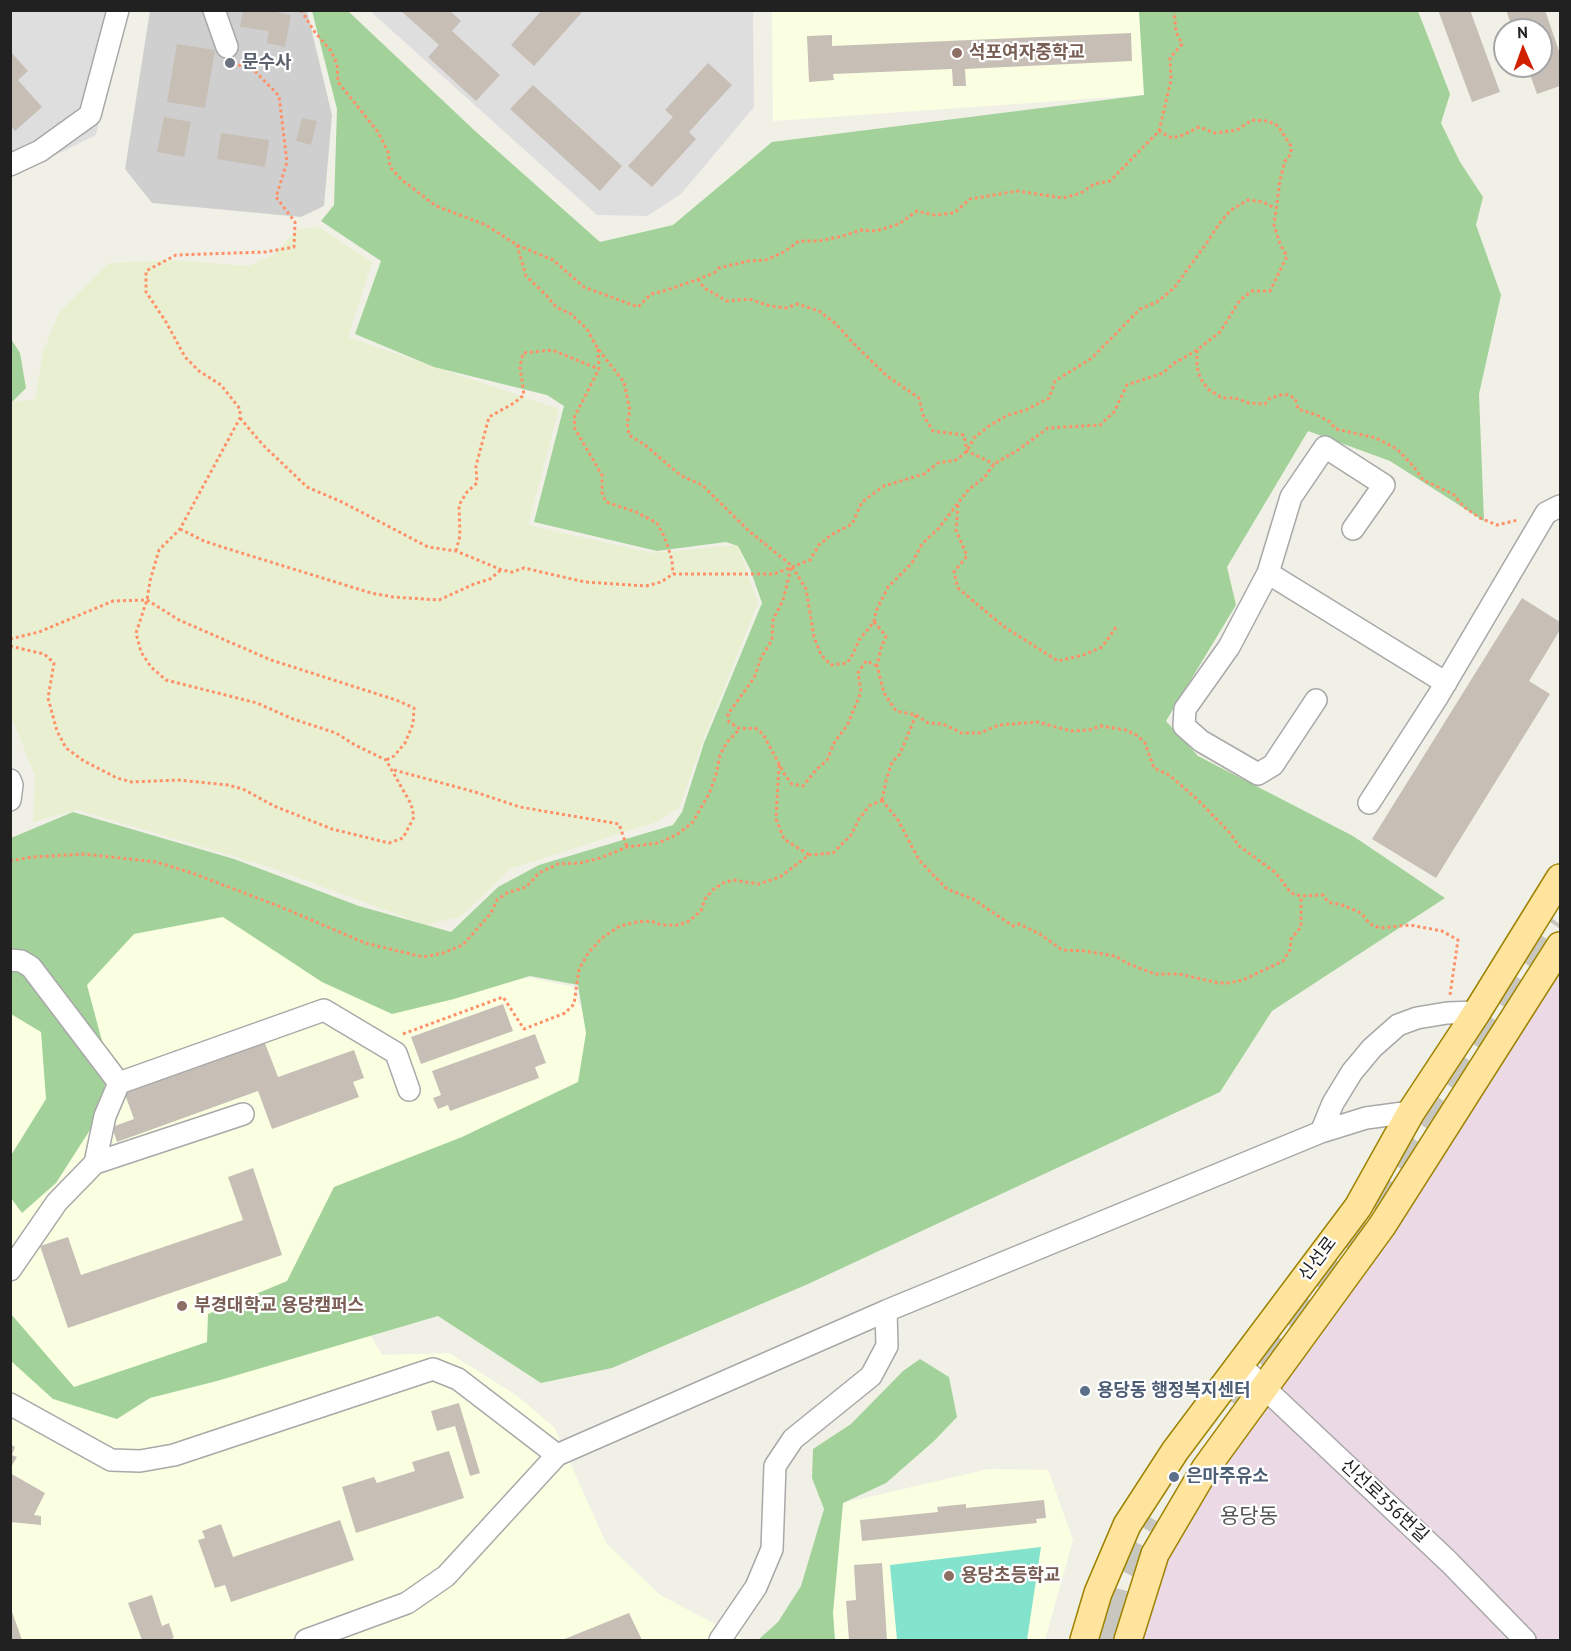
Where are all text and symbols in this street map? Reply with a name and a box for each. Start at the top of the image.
north arrow [1493,18,1553,78]
text: N [1517,22,1528,42]
place label: 석포여자중학교 [969,42,1085,64]
marker: 석포여자중학교 [950,46,964,60]
place label: 문수사 [242,52,292,74]
marker: 문수사 [223,56,237,70]
street label: 신선로 [1294,1233,1342,1285]
place label: 부경대학교 용당캠퍼스 [194,1295,364,1317]
marker: 부경대학교 용당캠퍼스 [175,1299,189,1313]
place label: 용당동 행정복지센터 [1097,1380,1251,1402]
marker: 용당동 행정복지센터 [1078,1384,1092,1398]
street label: 신선로356번길 [1336,1455,1432,1547]
place label: 은마주유소 [1186,1466,1269,1488]
marker: 은마주유소 [1167,1470,1181,1484]
district label: 용당동 [1220,1504,1278,1530]
place label: 용당초등학교 [961,1565,1060,1587]
marker: 용당초등학교 [942,1569,956,1583]

